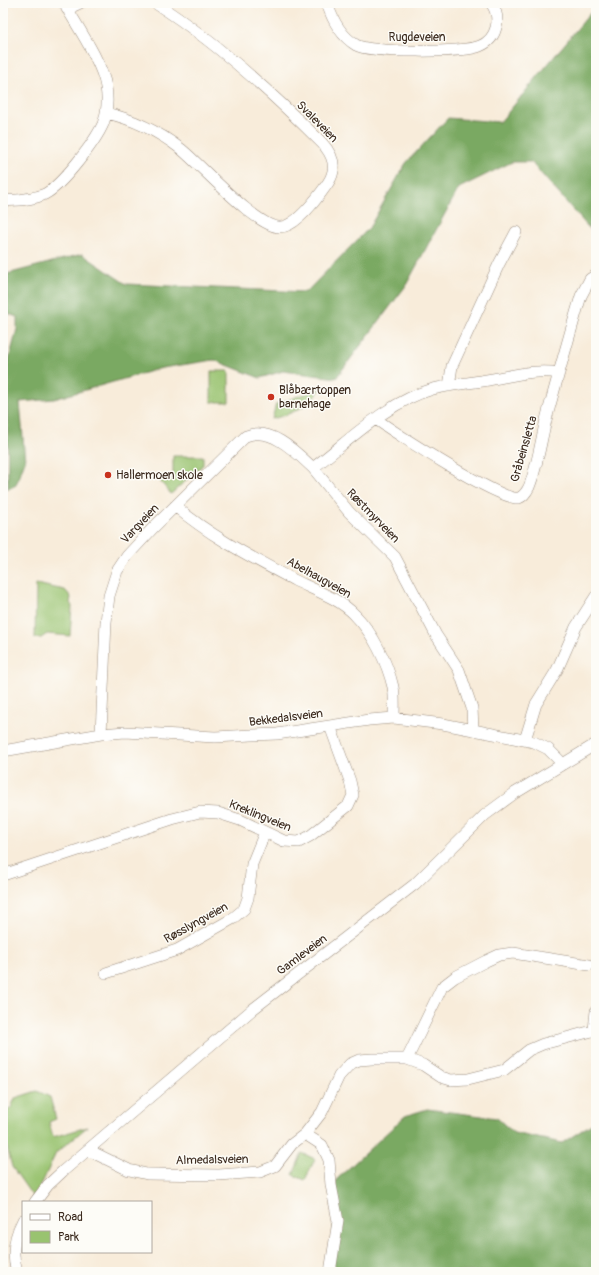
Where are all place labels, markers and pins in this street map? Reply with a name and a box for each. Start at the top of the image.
place label: Blåbærtoppen barnehage [279,383,351,412]
marker: Blåbærtoppen barnehage [266,392,276,402]
place label: Hallermoen skole [116,468,203,483]
marker: Hallermoen skole [103,470,113,480]

